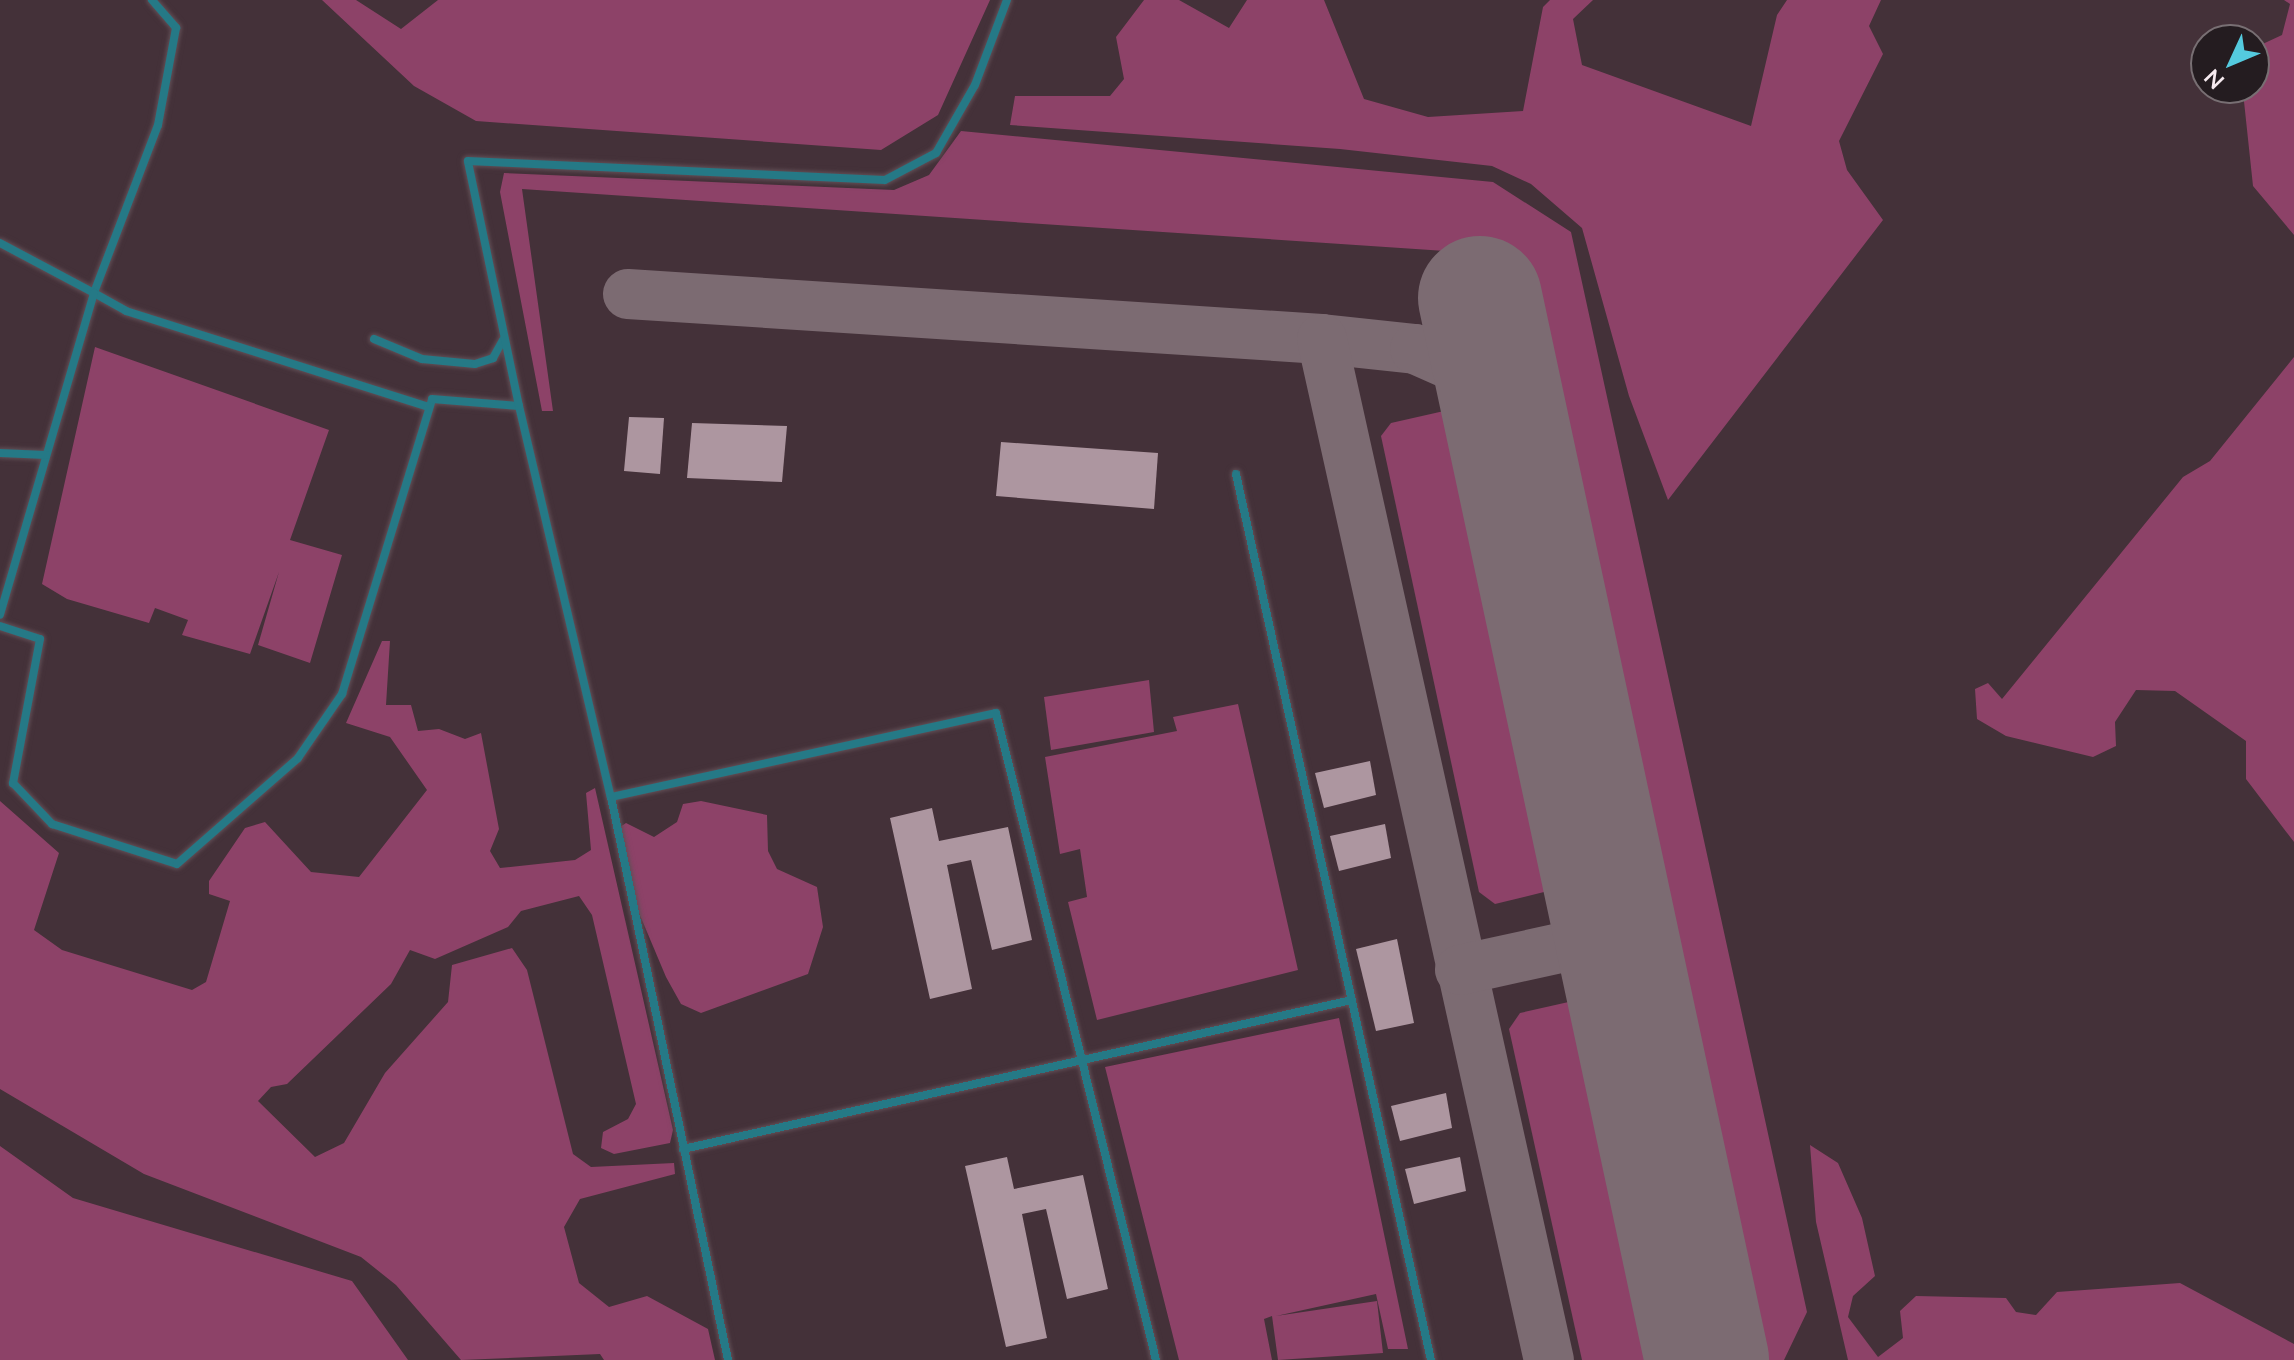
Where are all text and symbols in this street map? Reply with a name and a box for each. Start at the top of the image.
north arrow [2190,24,2270,104]
text: N [2198,64,2229,95]

